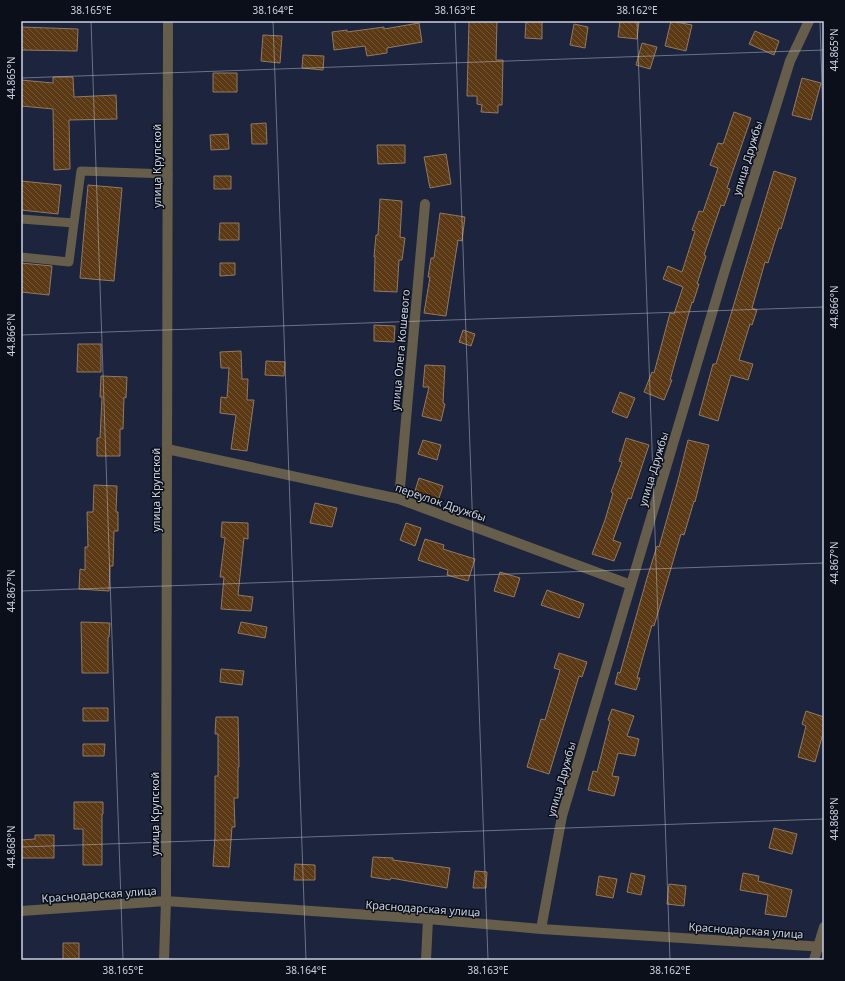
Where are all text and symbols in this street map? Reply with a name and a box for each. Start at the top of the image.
text: 38.165°E [70,3,112,17]
text: 38.164°E [252,3,294,17]
text: 38.163°E [434,3,476,17]
text: 38.162°E [616,3,658,17]
text: 44.865°N [827,28,841,72]
text: 44.865°N [4,56,18,100]
street label: улица Дружбы [729,119,765,197]
street label: улица Крупской [149,124,164,208]
text: 44.866°N [827,285,841,329]
street label: улица Олега Кошевого [387,289,413,411]
text: 44.866°N [4,313,18,357]
street label: улица Дружбы [635,430,671,508]
street label: улица Крупской [148,448,163,532]
street label: переулок Дружбы [394,479,488,525]
text: 44.867°N [827,541,841,585]
text: 44.867°N [4,569,18,613]
street label: улица Дружбы [543,740,579,818]
street label: улица Крупской [147,772,162,856]
text: 44.868°N [827,797,841,841]
text: 44.868°N [4,825,18,869]
street label: Краснодарская улица [41,882,157,906]
street label: Краснодарская улица [365,896,481,920]
street label: Краснодарская улица [688,918,804,942]
text: 38.165°E [102,963,144,977]
text: 38.164°E [285,963,327,977]
text: 38.163°E [467,963,509,977]
text: 38.162°E [649,963,691,977]

